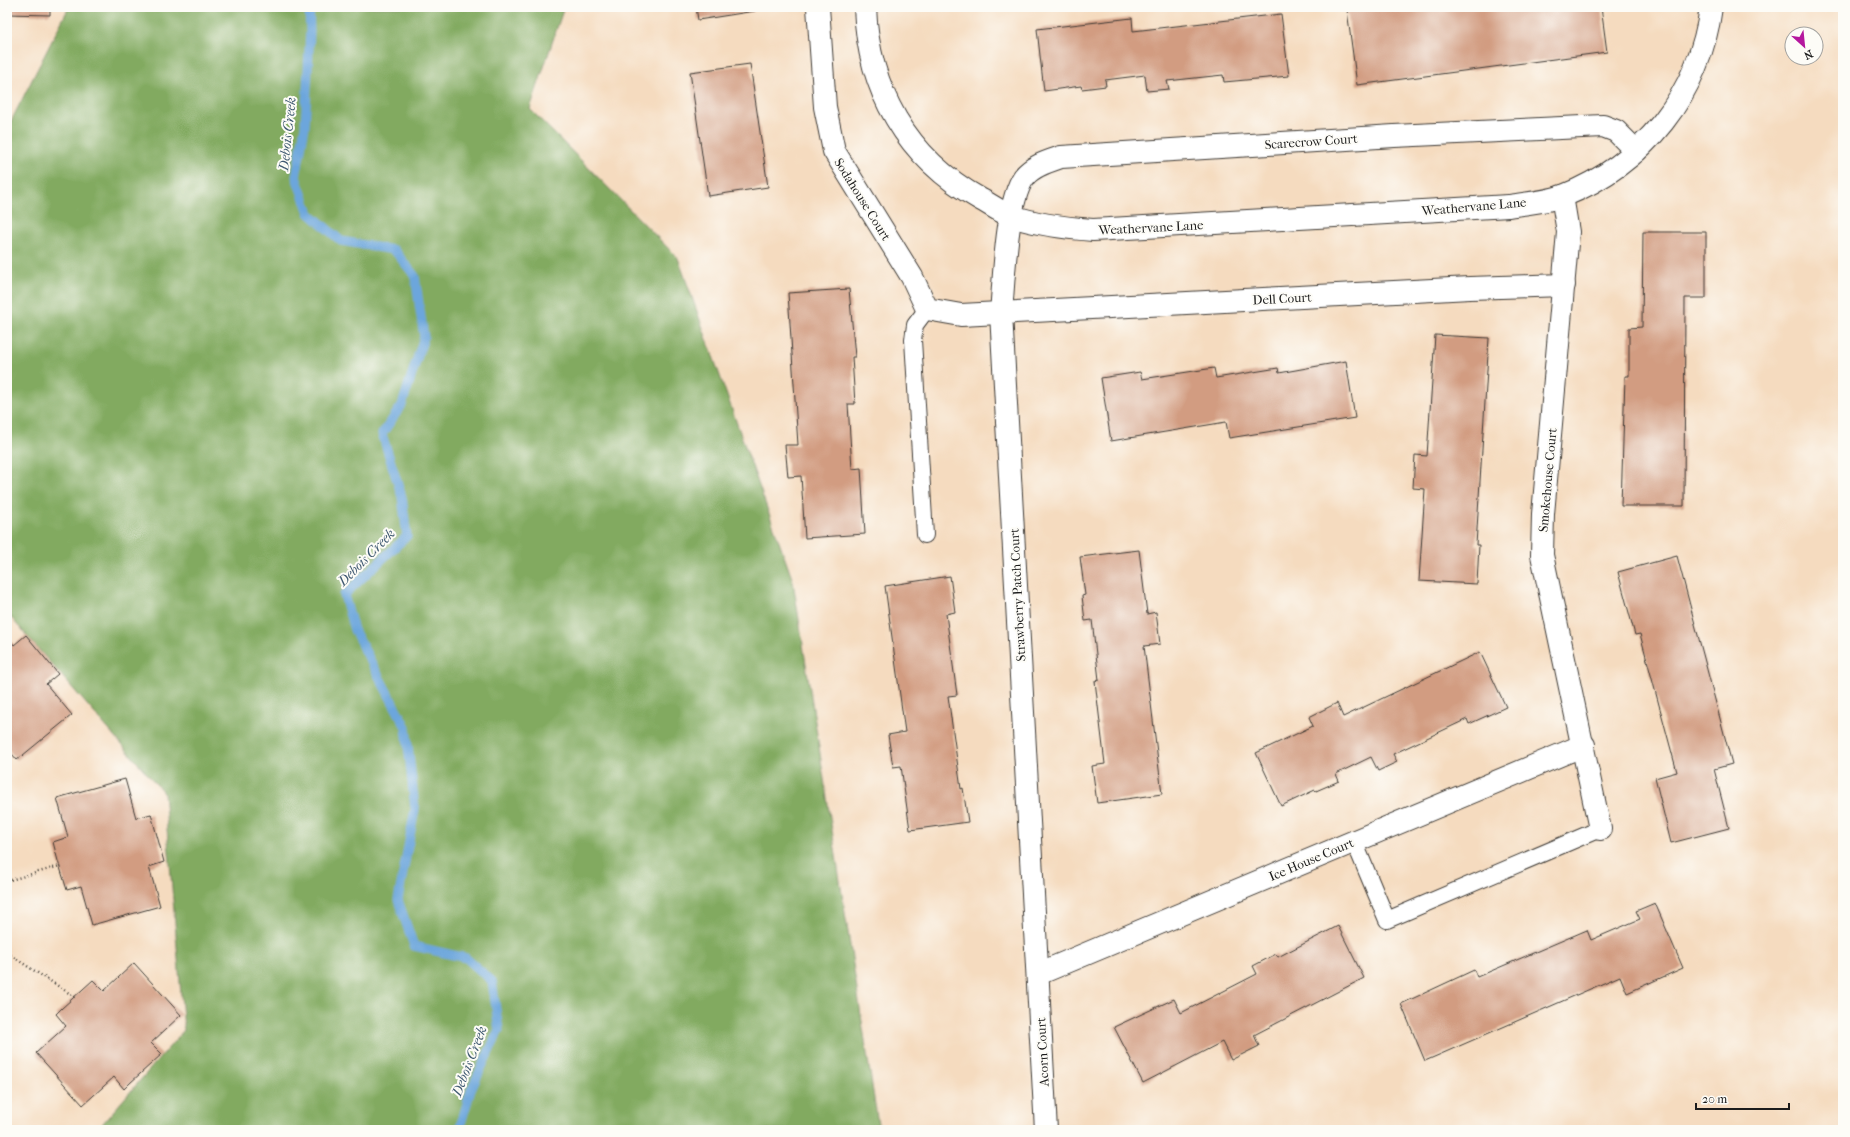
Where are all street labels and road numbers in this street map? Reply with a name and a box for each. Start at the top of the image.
street label: Scarecrow Court [1264,131,1358,152]
street label: Sodahouse Court [831,155,894,244]
street label: Weathervane Lane [1420,194,1528,219]
street label: Weathervane Lane [1097,217,1204,238]
street label: Dell Court [1252,289,1312,308]
street label: Smokehouse Court [1535,427,1560,533]
street label: Strawberry Patch Court [1007,528,1028,662]
street label: Ice House Court [1267,835,1356,884]
street label: Acorn Court [1033,1017,1052,1088]

